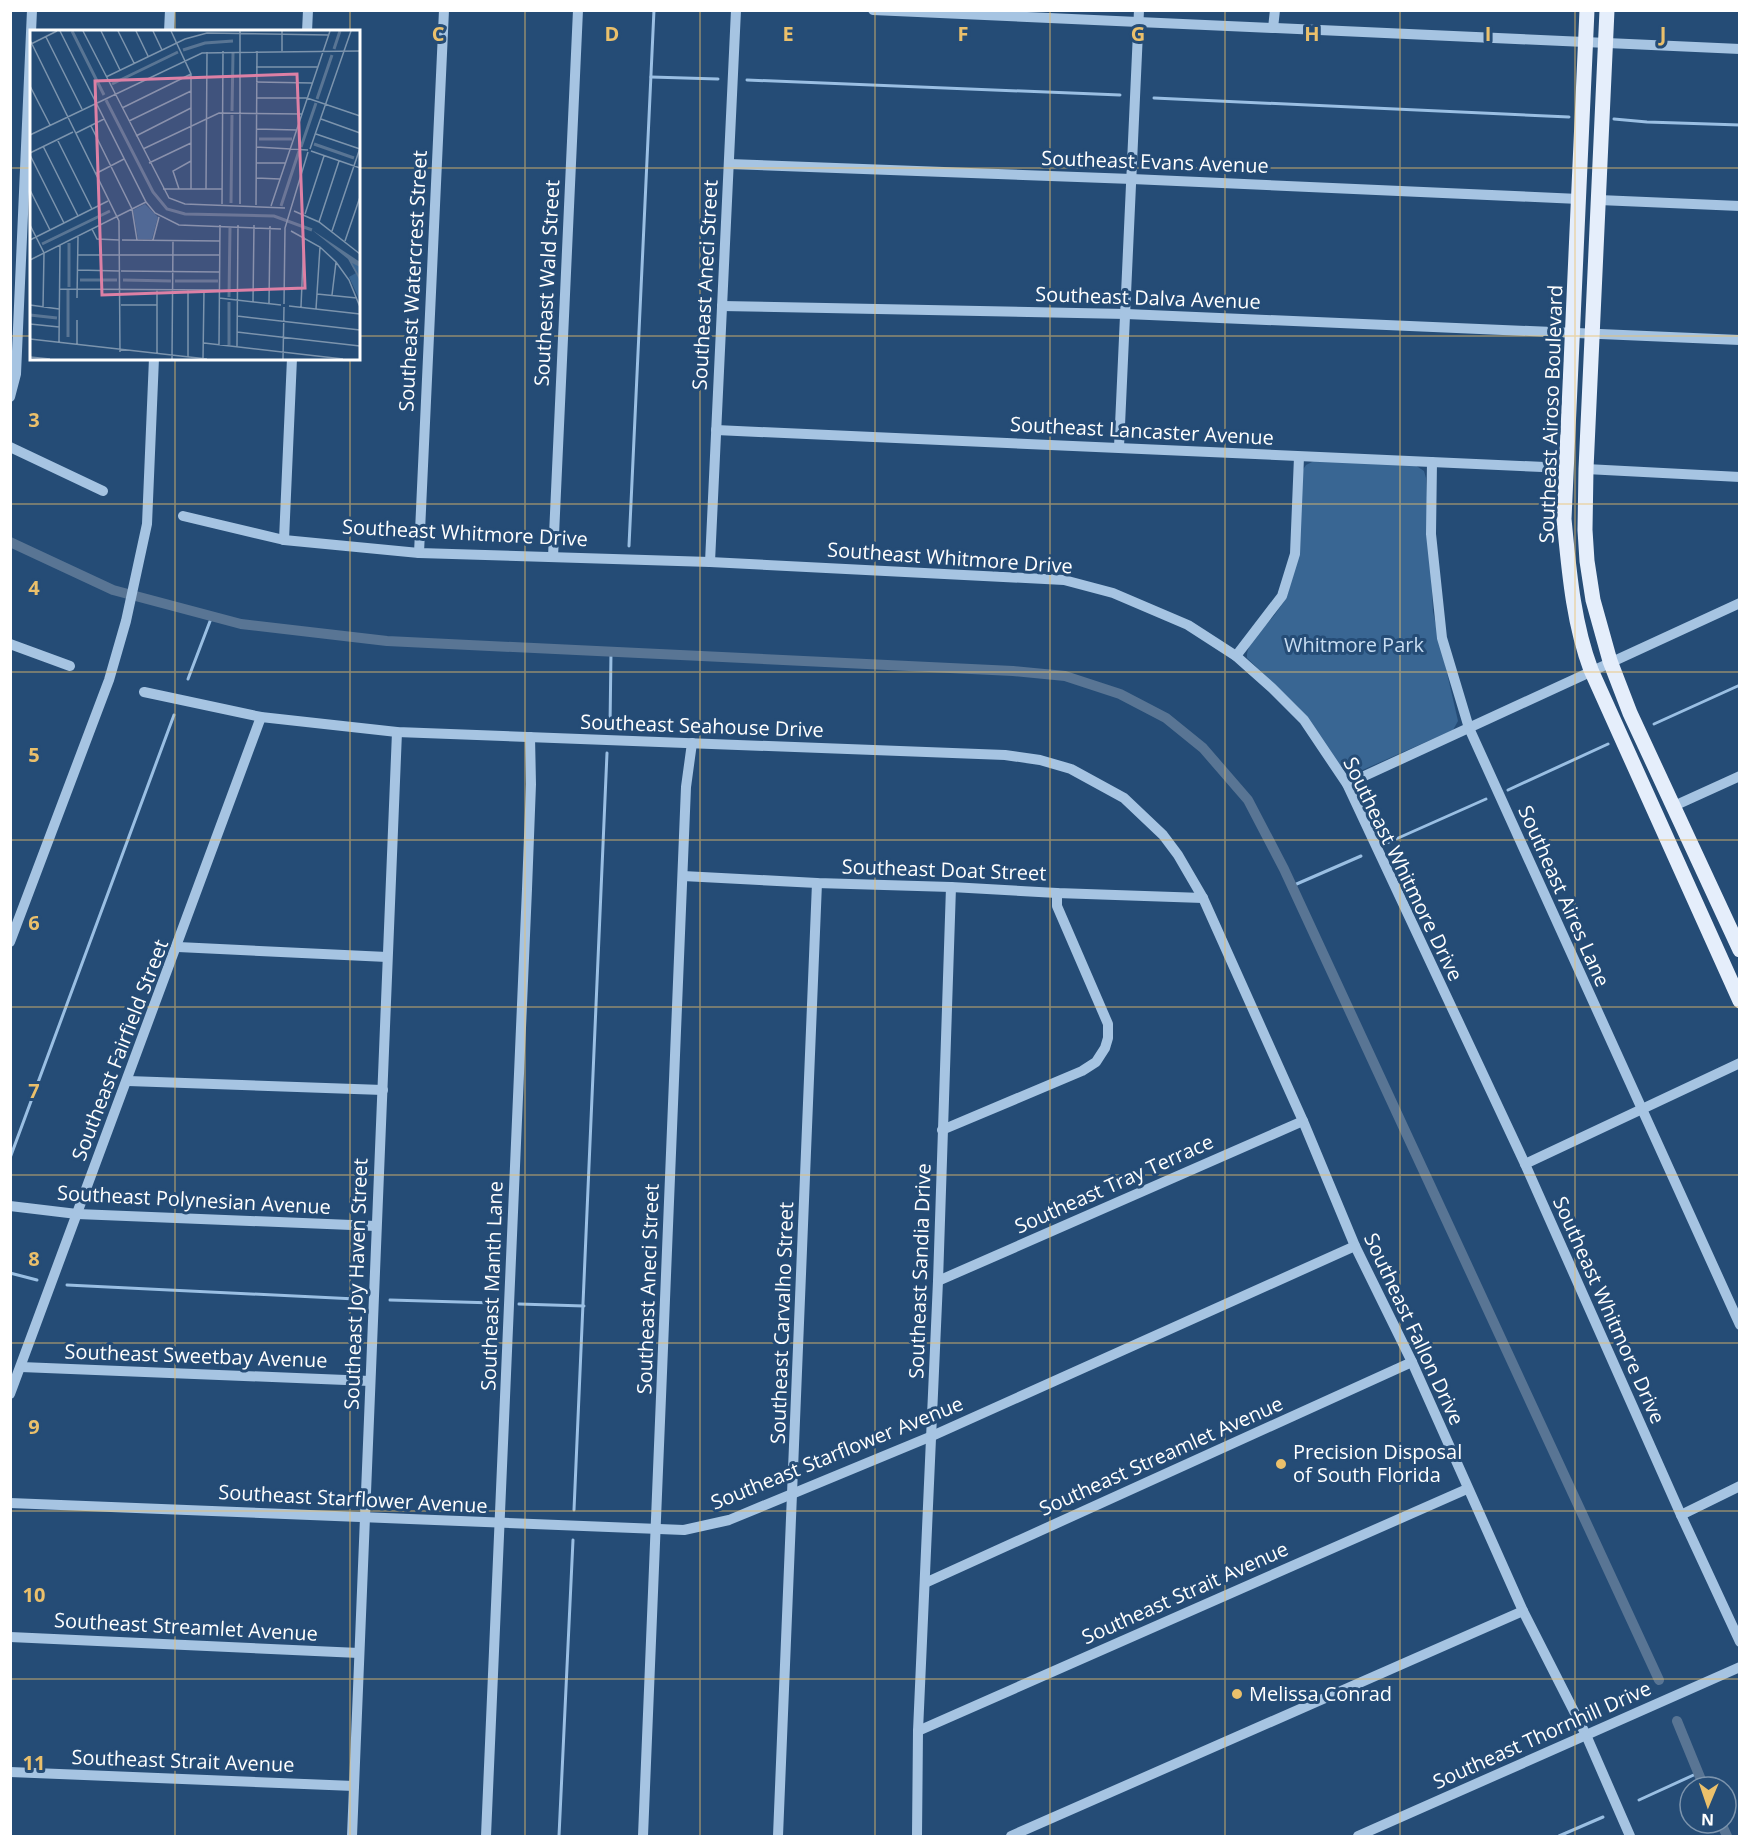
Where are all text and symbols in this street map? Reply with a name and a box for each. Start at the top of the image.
text: C [432,20,445,47]
text: D [605,20,619,47]
text: E [782,20,794,47]
text: F [958,20,968,47]
text: G [1131,20,1145,47]
text: H [1304,20,1320,47]
text: I [1485,20,1491,47]
text: J [1658,20,1666,47]
inset map [30,30,360,360]
street label: Southeast Evans Avenue [1041,144,1269,179]
street label: Southeast Watercrest Street [392,150,433,412]
street label: Southeast Wald Street [528,179,565,387]
street label: Southeast Aneci Street [686,179,723,391]
street label: Southeast Dalva Avenue [1035,280,1261,315]
street label: Southeast Airoso Boulevard [1532,284,1569,544]
text: 3 [28,406,40,433]
street label: Southeast Lancaster Avenue [1009,410,1275,451]
street label: Southeast Whitmore Drive [342,513,589,552]
street label: Southeast Whitmore Drive [826,535,1074,580]
text: 4 [28,574,40,601]
park label: Whitmore Park [1284,631,1424,658]
street label: Southeast Seahouse Drive [580,708,824,743]
text: 5 [28,741,40,768]
street label: Southeast Whitmore Drive [1337,752,1469,985]
street label: Southeast Aires Lane [1512,801,1617,991]
street label: Southeast Doat Street [841,852,1047,887]
text: 6 [28,909,40,936]
street label: Southeast Fairfield Street [65,935,174,1164]
text: 7 [28,1077,40,1104]
street label: Southeast Tray Terrace [1010,1128,1217,1240]
street label: Southeast Joy Haven Street [338,1158,373,1410]
street label: Southeast Sandia Drive [902,1163,937,1379]
street label: Southeast Polynesian Avenue [56,1179,332,1220]
street label: Southeast Manth Lane [474,1181,509,1391]
street label: Southeast Aneci Street [630,1183,665,1395]
street label: Southeast Whitmore Drive [1547,1192,1672,1428]
street label: Southeast Carvalho Street [764,1201,799,1445]
street label: Southeast Fallon Drive [1358,1228,1471,1429]
text: 8 [28,1245,40,1272]
street label: Southeast Sweetbay Avenue [64,1337,328,1374]
street label: Southeast Starflower Avenue [707,1389,967,1516]
street label: Southeast Streamlet Avenue [1035,1389,1287,1522]
text: 9 [28,1413,40,1440]
place label: Precision Disposal of South Florida [1293,1438,1462,1488]
marker: Precision Disposal of South Florida [1274,1457,1288,1471]
street label: Southeast Starflower Avenue [218,1478,488,1519]
street label: Southeast Strait Avenue [1077,1535,1292,1650]
text: 10 [23,1581,45,1608]
street label: Southeast Streamlet Avenue [53,1606,319,1647]
street label: Southeast Thornhill Drive [1428,1674,1655,1795]
place label: Melissa Conrad [1249,1680,1392,1707]
marker: Melissa Conrad [1230,1687,1244,1701]
street label: Southeast Strait Avenue [71,1743,295,1778]
text: 11 [23,1749,45,1776]
north arrow [1678,1775,1738,1835]
text: N [1701,1809,1714,1831]

